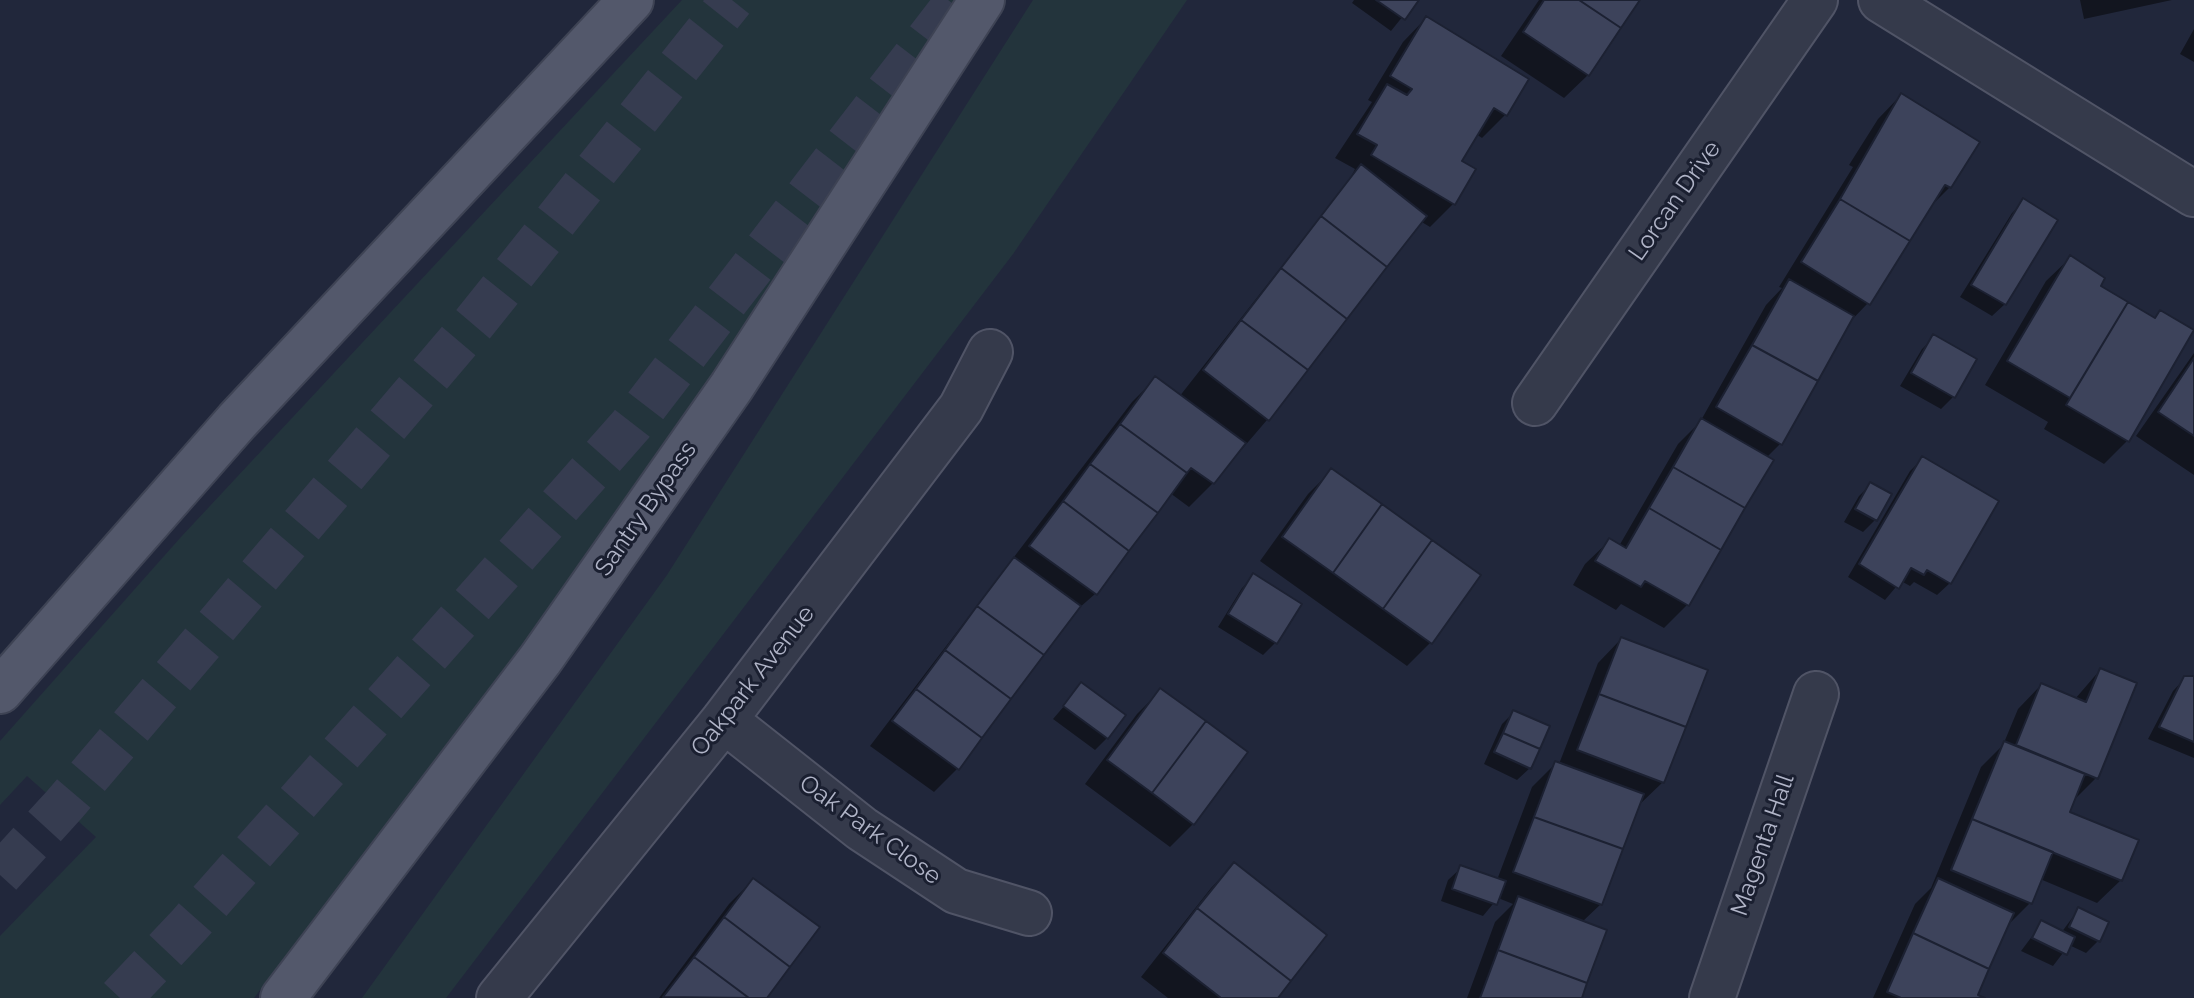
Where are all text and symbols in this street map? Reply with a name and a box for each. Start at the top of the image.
street label: Lorcan Drive [1623,136,1727,266]
street label: Santry Bypass [589,436,703,582]
street label: Oakpark Avenue [685,600,821,762]
street label: Oak Park Close [794,769,946,891]
street label: Magenta Hall [1725,770,1801,920]

